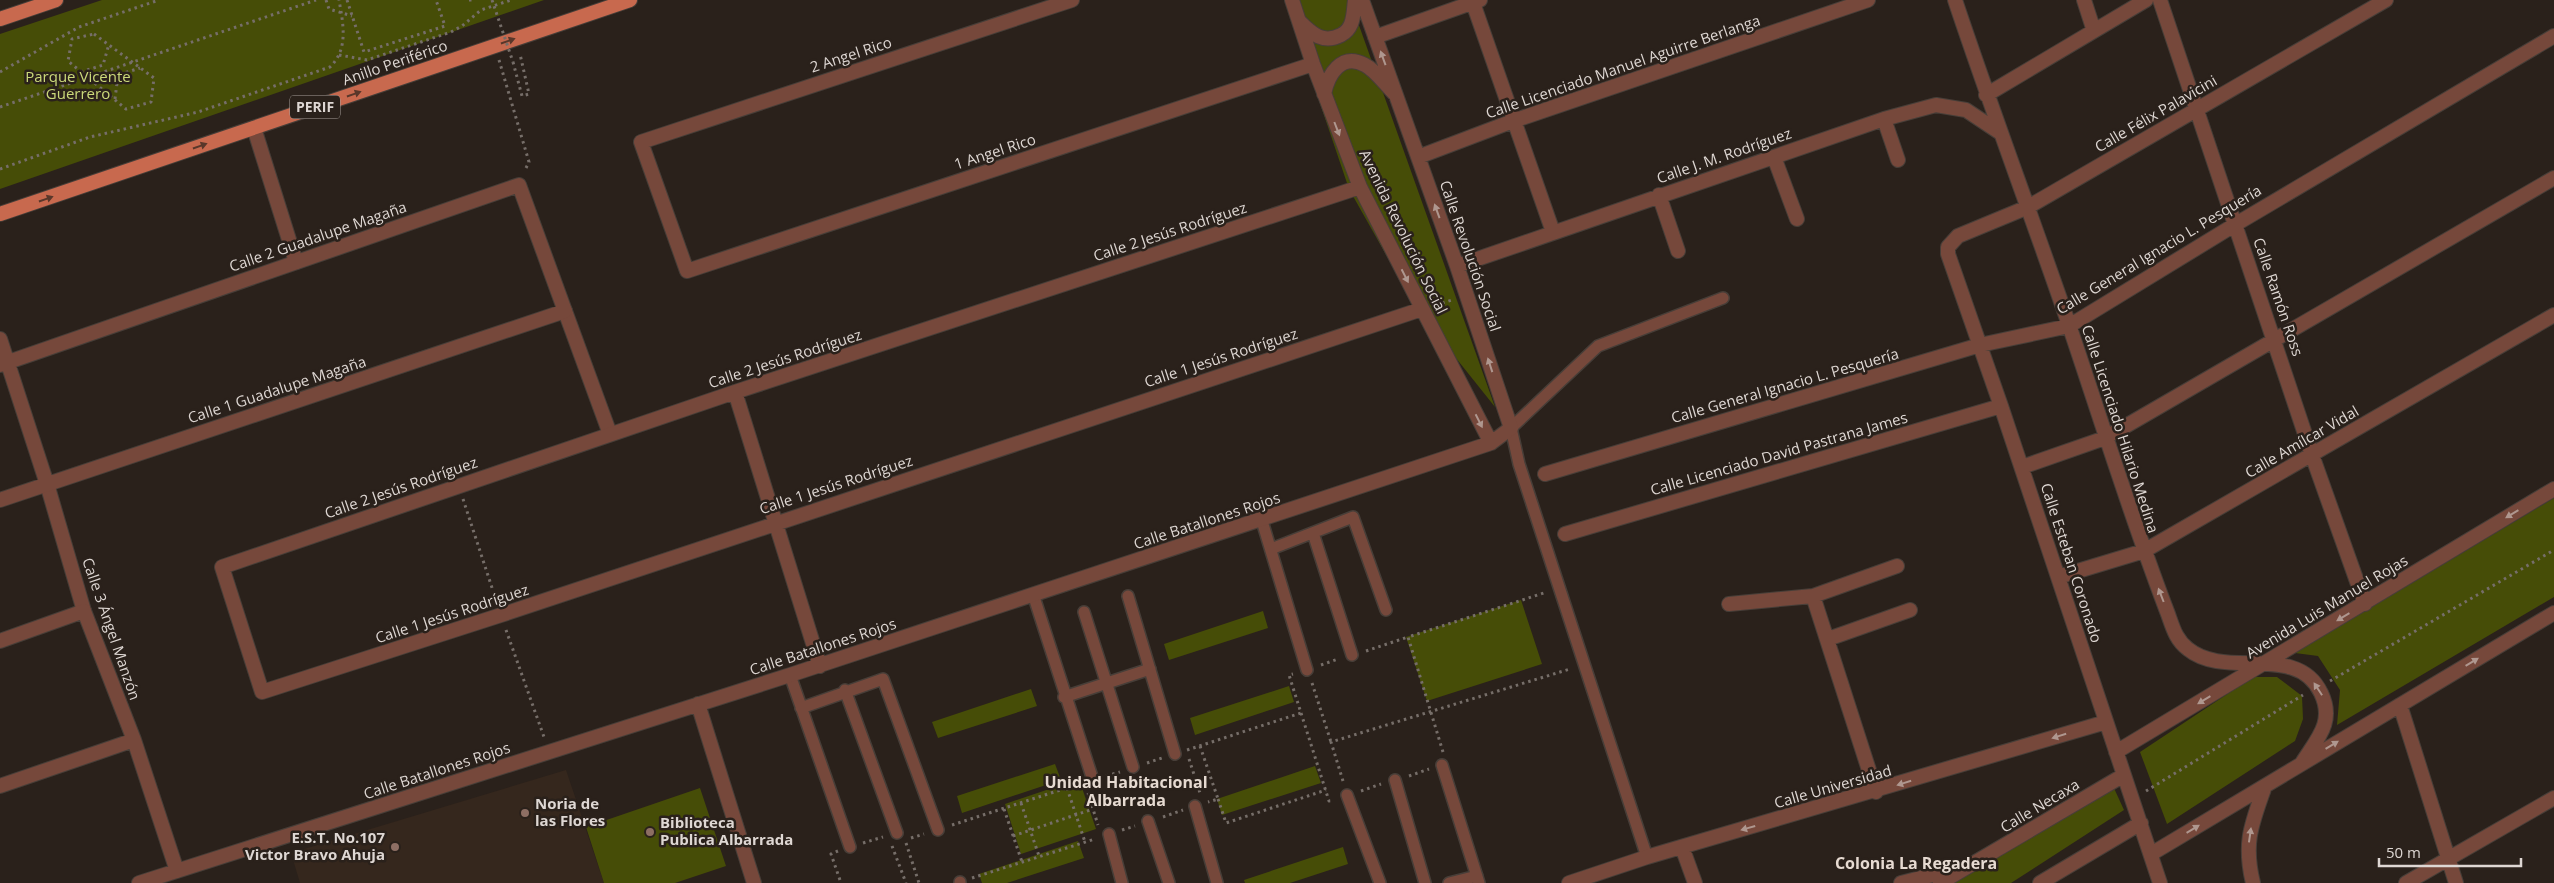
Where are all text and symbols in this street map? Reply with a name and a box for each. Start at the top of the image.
street label: Calle Licenciado Manuel Aguirre Berlanga [1483,10,1763,123]
street label: 2 Angel Rico [807,31,894,77]
street label: Anillo Periférico [339,35,450,89]
one-way arrow [500,37,515,44]
one-way arrow [1379,50,1387,65]
park label: Parque Vicente Guerrero [25,66,131,103]
street label: Calle Félix Palavicini [2091,70,2220,156]
one-way arrow [346,90,361,97]
road number: PERIF [290,95,340,118]
one-way arrow [1334,121,1341,136]
street label: Calle J. M. Rodríguez [1654,123,1794,187]
street label: 1 Angel Rico [951,128,1038,174]
one-way arrow [193,142,208,150]
street label: Avenida Revolución Social [1355,146,1452,317]
street label: Calle Revolución Social [1436,178,1506,334]
street label: Calle General Ignacio L. Pesquería [2052,180,2265,318]
one-way arrow [39,195,54,203]
street label: Calle 2 Guadalupe Magaña [226,196,409,276]
street label: Calle 2 Jesús Rodríguez [1090,197,1249,265]
one-way arrow [1433,203,1441,218]
street label: Calle Ramón Ross [2249,235,2309,358]
one-way arrow [1401,269,1409,283]
street label: Calle Licenciado Hilario Medina [2078,322,2164,535]
street label: Calle 1 Jesús Rodríguez [1141,323,1300,391]
street label: Calle 2 Jesús Rodríguez [705,324,864,392]
street label: Calle General Ignacio L. Pesquería [1669,343,1901,427]
street label: Calle 1 Guadalupe Magaña [185,351,368,427]
one-way arrow [1485,357,1493,372]
street label: Calle Amílcar Vidal [2241,400,2362,482]
street label: Calle Licenciado David Pastrana James [1648,407,1910,499]
one-way arrow [1475,413,1483,428]
street label: Calle 1 Jesús Rodríguez [756,450,915,518]
street label: Calle 2 Jesús Rodríguez [322,452,480,523]
street label: Calle Esteban Coronado [2037,480,2107,645]
street label: Calle Batallones Rojos [1131,487,1282,553]
one-way arrow [2506,510,2519,519]
street label: Avenida Luis Manuel Rojas [2242,550,2411,662]
street label: Calle 3 Ángel Manzón [78,555,146,703]
street label: Calle 1 Jesús Rodríguez [372,579,531,647]
one-way arrow [2156,588,2164,603]
one-way arrow [2337,612,2350,621]
street label: Calle Batallones Rojos [747,613,898,679]
one-way arrow [2465,657,2478,666]
one-way arrow [2313,682,2322,695]
one-way arrow [2197,695,2210,704]
one-way arrow [2052,733,2067,741]
street label: Calle Batallones Rojos [361,737,512,803]
one-way arrow [2325,741,2340,749]
street label: Calle Universidad [1772,760,1894,812]
district label: Unidad Habitacional Albarrada [1044,771,1208,811]
street label: Calle Necaxa [1996,774,2083,837]
one-way arrow [1896,780,1911,788]
place label: Noria de las Flores [535,793,605,830]
marker: Noria de las Flores [519,807,531,819]
place label: Biblioteca Publica Albarrada [660,812,793,849]
one-way arrow [2187,824,2200,833]
one-way arrow [1740,825,1755,833]
marker: Biblioteca Publica Albarrada [644,826,656,838]
one-way arrow [2246,826,2254,842]
place label: E.S.T. No.107 Victor Bravo Ahuja [245,827,385,864]
scale bar [2379,836,2522,868]
marker: E.S.T. No.107 Victor Bravo Ahuja [389,841,401,853]
text: 50 m [2386,842,2421,862]
district label: Colonia La Regadera [1835,852,1997,874]

